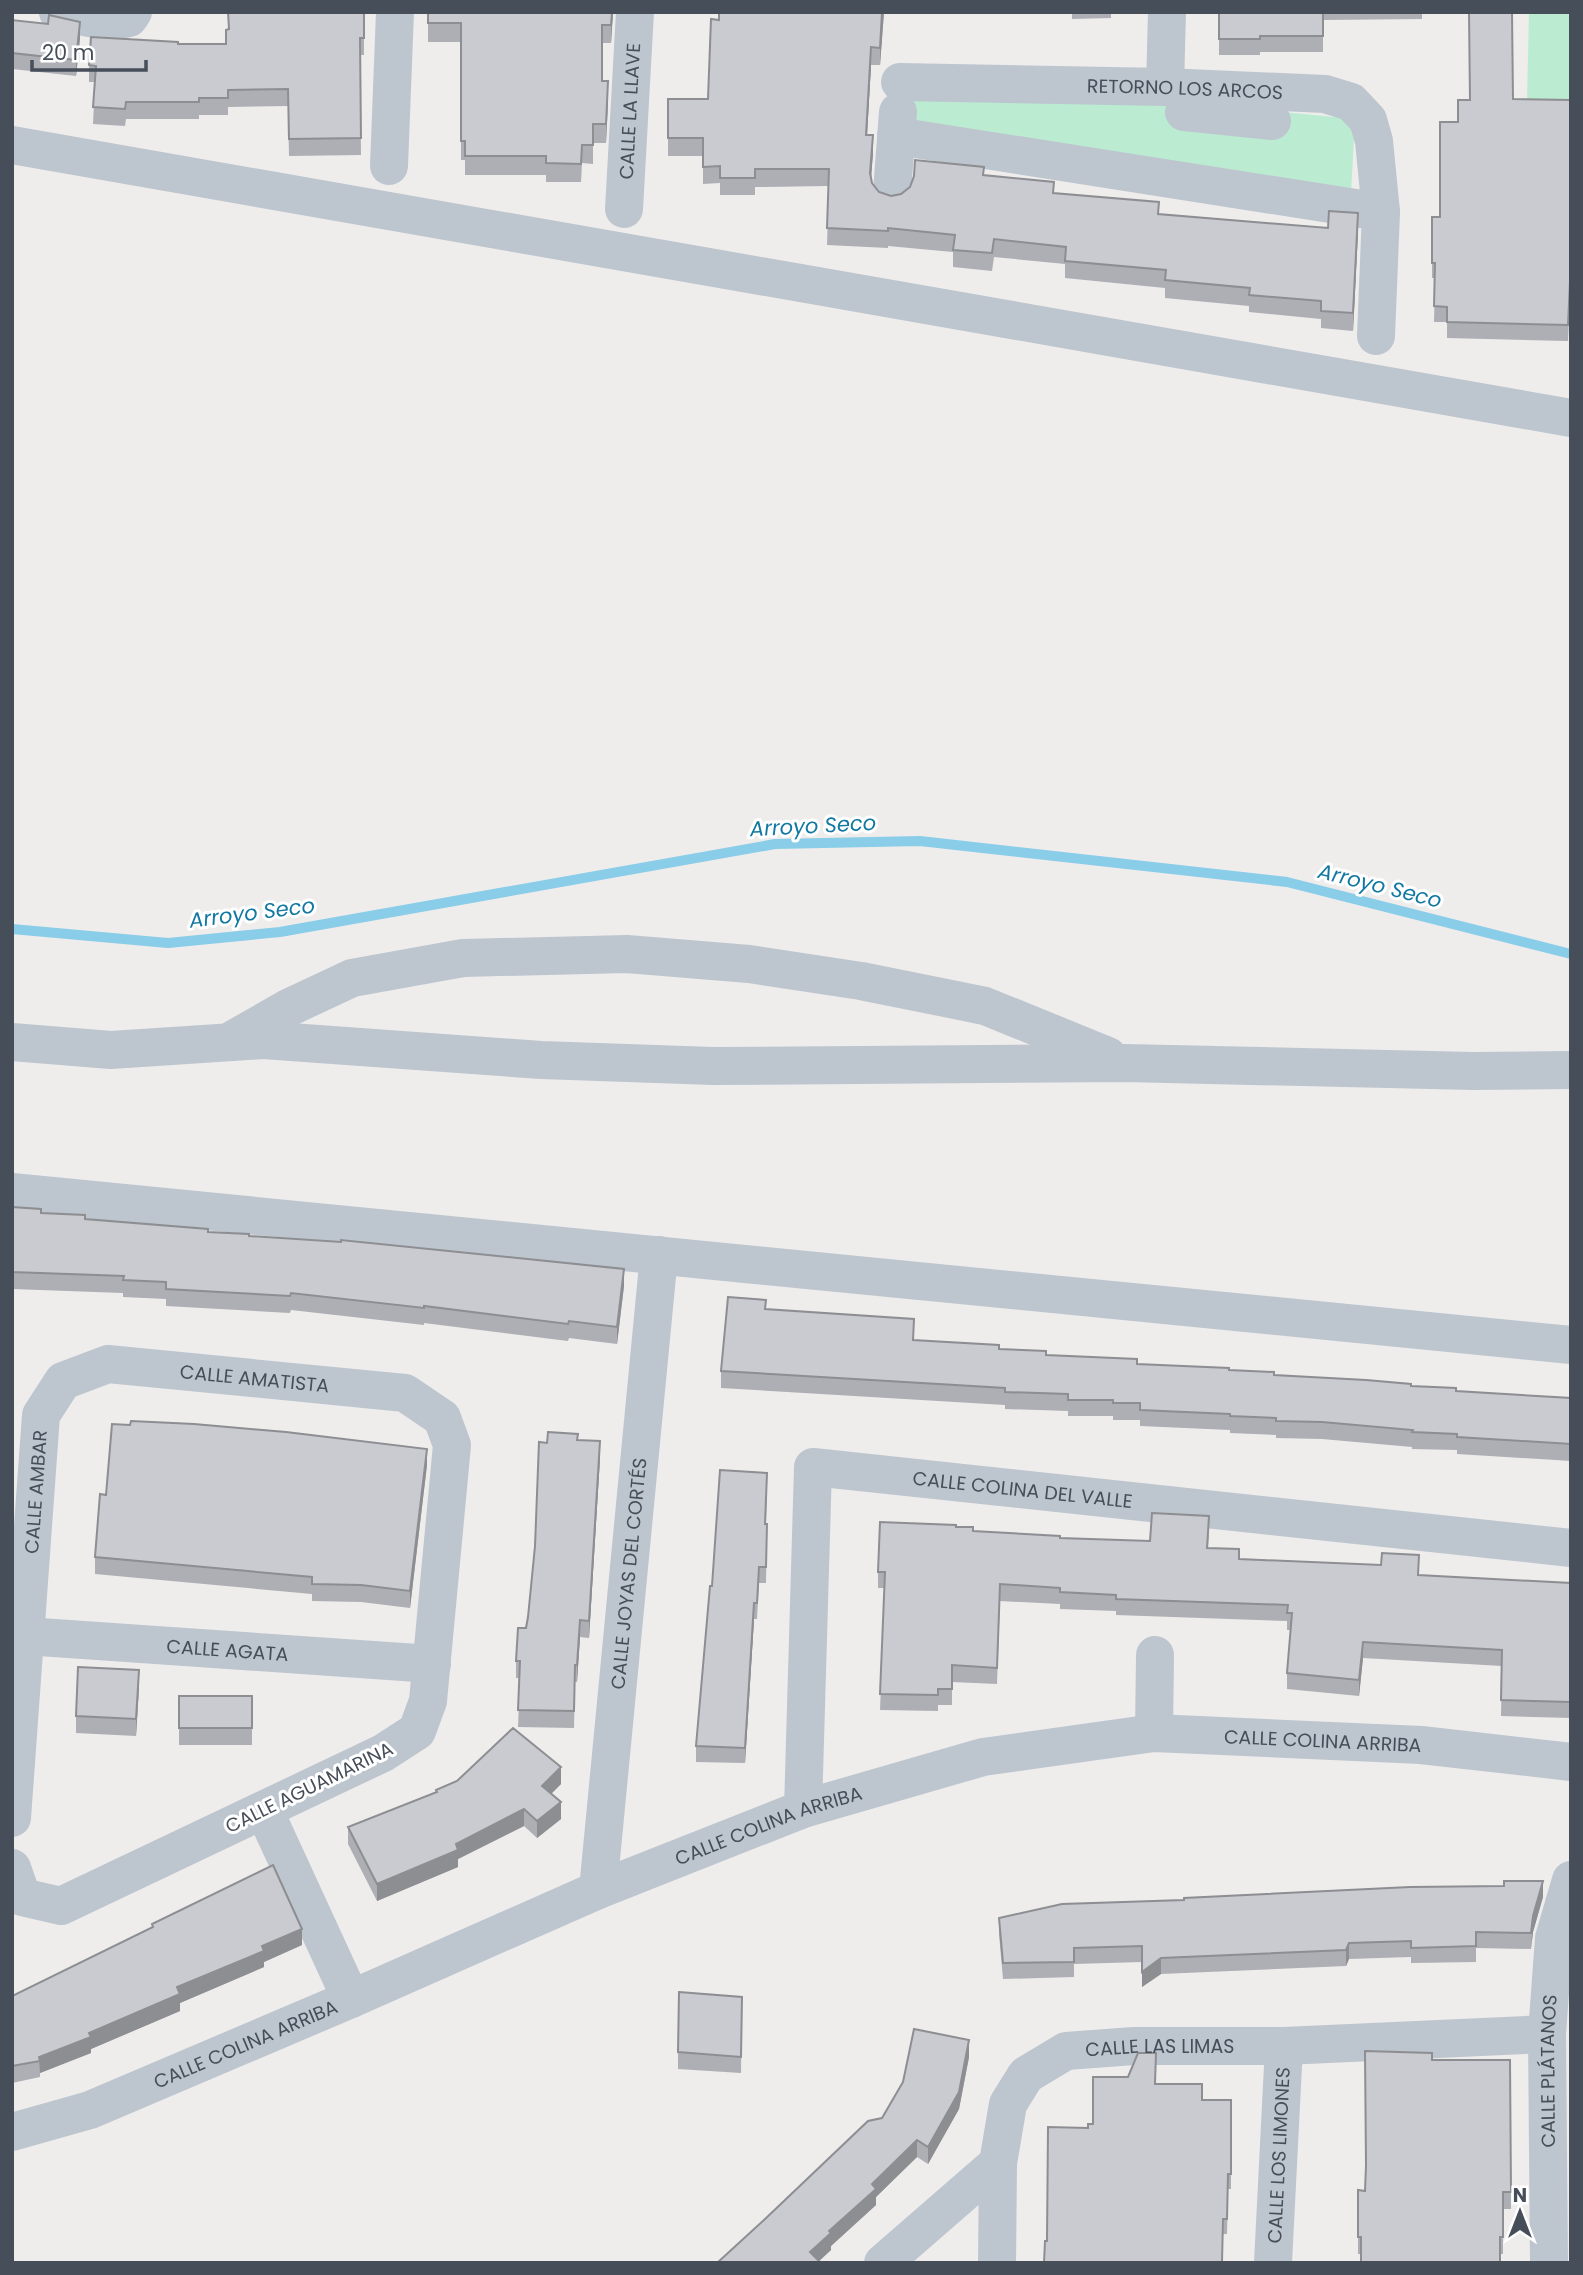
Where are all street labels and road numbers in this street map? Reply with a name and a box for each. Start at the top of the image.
street label: CALLE LA LLAVE [613,42,647,180]
street label: RETORNO LOS ARCOS [1087,73,1283,106]
street label: CALLE AMATISTA [179,1358,331,1400]
street label: CALLE AMBAR [18,1429,54,1555]
street label: CALLE JOYAS DEL CORTÉS [604,1456,653,1691]
street label: CALLE COLINA DEL VALLE [911,1465,1134,1515]
street label: CALLE AGATA [166,1633,290,1668]
street label: CALLE COLINA ARRIBA [1223,1723,1422,1759]
street label: CALLE AGUAMARINA [221,1735,398,1840]
street label: CALLE COLINA ARRIBA [671,1780,865,1872]
street label: CALLE COLINA ARRIBA [149,1993,342,2095]
street label: CALLE PLÁTANOS [1534,1993,1564,2148]
street label: CALLE LAS LIMAS [1084,2033,1234,2064]
street label: CALLE LOS LIMONES [1261,2066,1297,2244]

